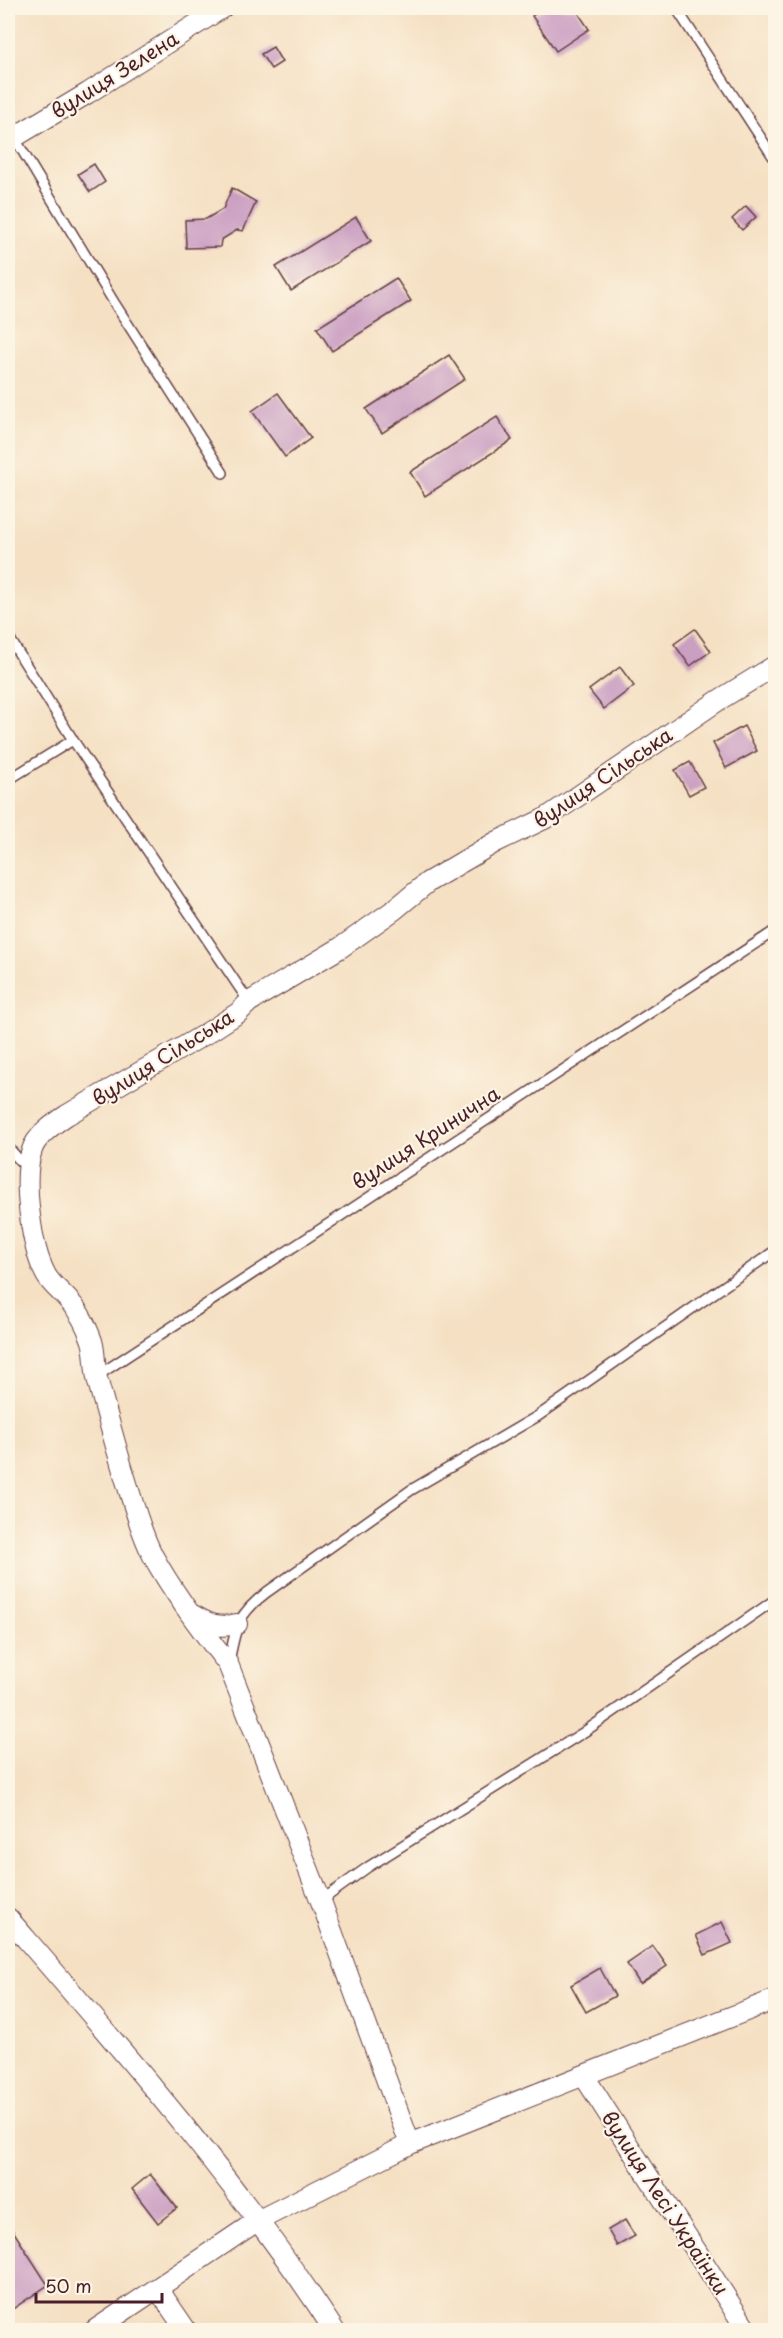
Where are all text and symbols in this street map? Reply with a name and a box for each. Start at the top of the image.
street label: вулиця Зелена [45,23,185,125]
street label: вулиця Сільська [527,719,678,835]
street label: вулиця Сільська [86,1001,240,1113]
street label: вулиця Кринична [346,1078,506,1196]
street label: вулиця Лесі Українки [595,2104,737,2300]
scale bar [36,2266,162,2304]
text: 50 m [45,2272,92,2299]

